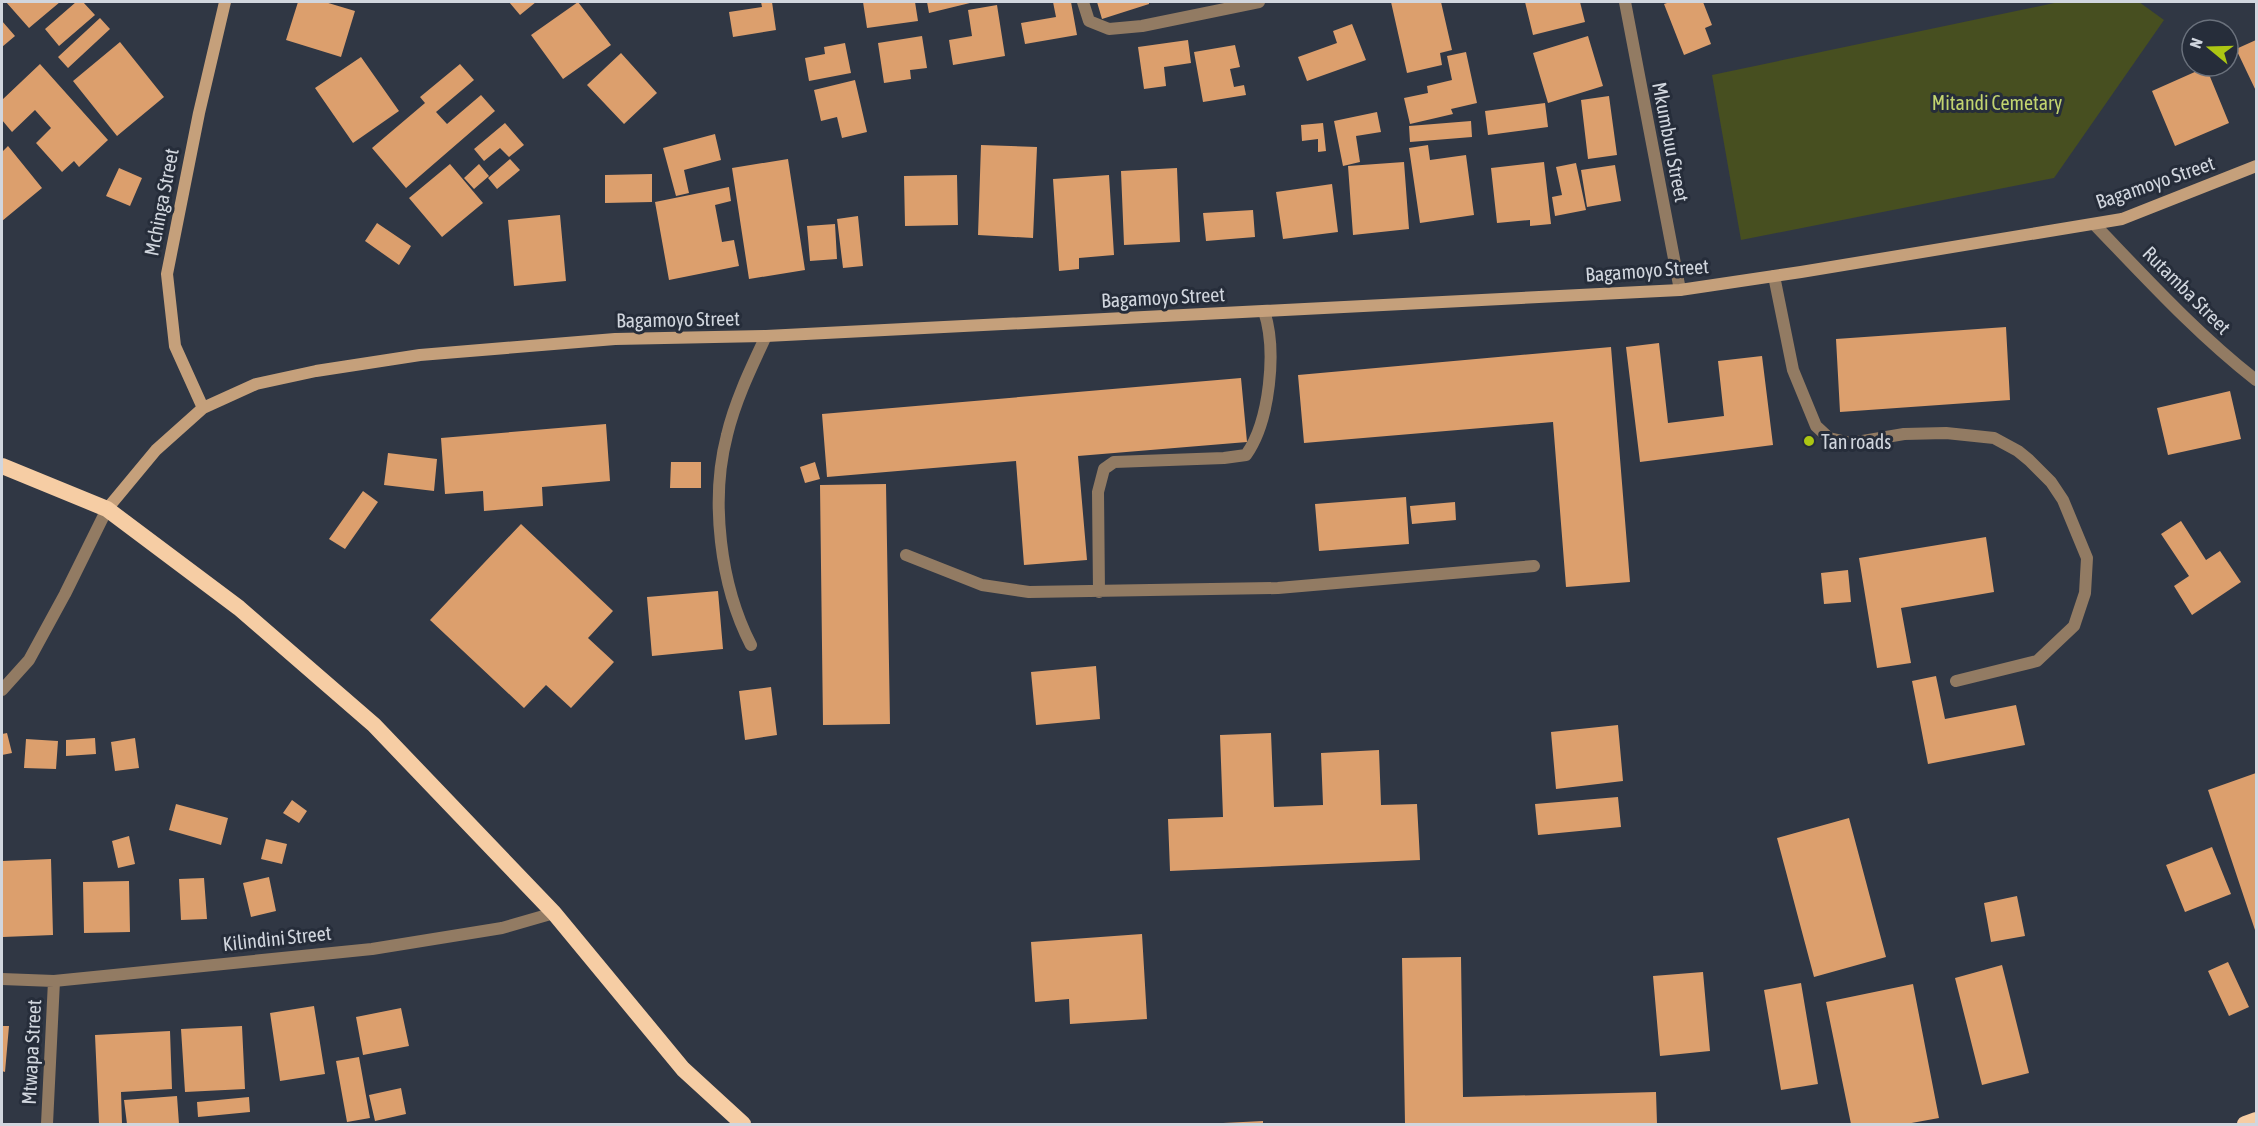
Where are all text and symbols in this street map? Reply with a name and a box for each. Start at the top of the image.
north arrow [2180,18,2240,78]
text: N [2186,36,2206,51]
street label: Mkumbuu Street [1648,80,1694,204]
park label: Mitandi Cemetary [1932,91,2062,114]
street label: Mchinga Street [139,146,183,258]
street label: Bagamoyo Street [2093,151,2218,213]
street label: Rutamba Street [2138,241,2236,339]
street label: Bagamoyo Street [1584,254,1710,286]
street label: Bagamoyo Street [1101,282,1226,312]
street label: Bagamoyo Street [616,306,740,332]
place label: Tan roads [1821,430,1891,453]
marker: Tan roads [1802,434,1816,448]
street label: Kilindini Street [222,921,333,955]
street label: Mtwapa Street [17,998,45,1105]

